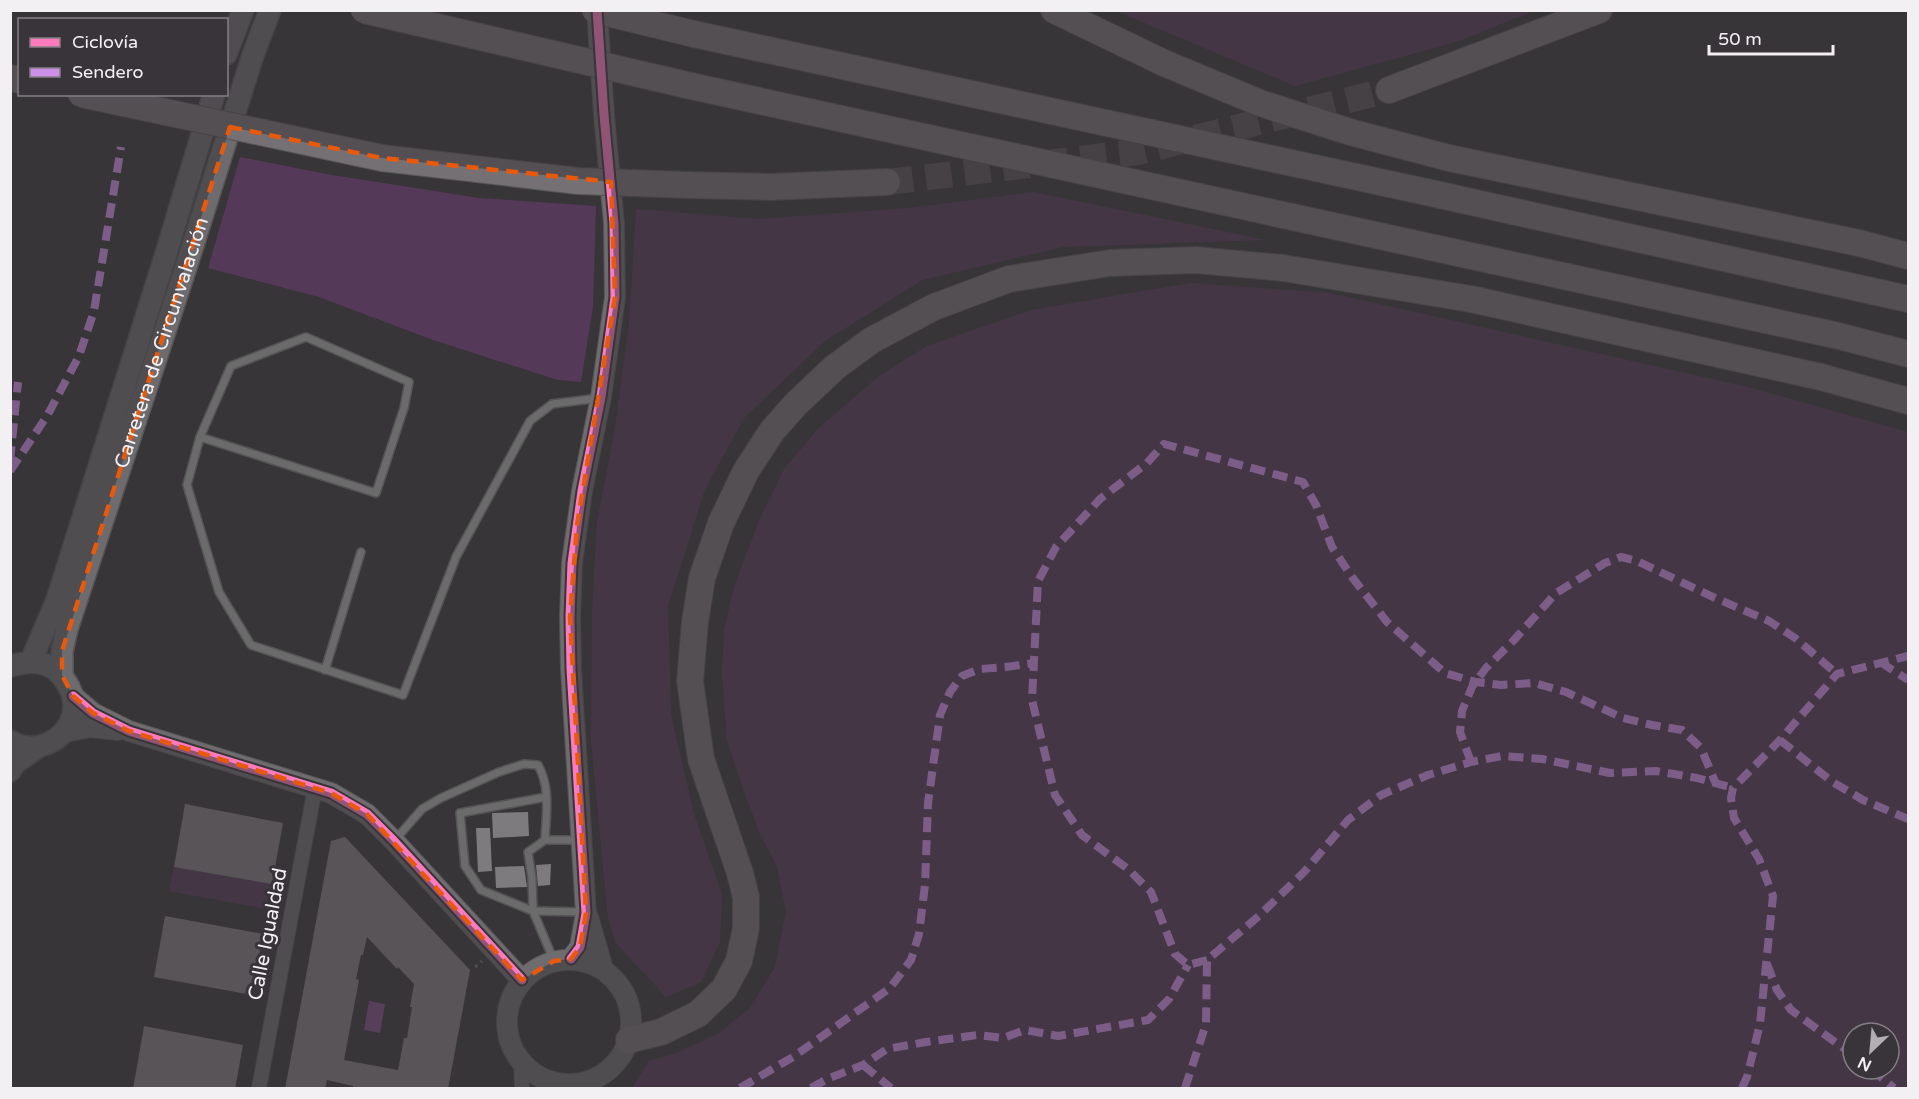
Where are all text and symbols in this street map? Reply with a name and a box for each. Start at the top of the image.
legend [18,18,228,96]
scale bar [1709,18,1834,56]
text: 50 m [1718,28,1762,50]
text: Ciclovía [72,31,138,53]
text: Sendero [72,61,143,83]
street label: Carretera de Circunvalación [110,214,214,472]
street label: Calle Igualdad [243,866,293,1003]
north arrow [1841,1021,1901,1081]
text: N [1855,1052,1875,1075]

